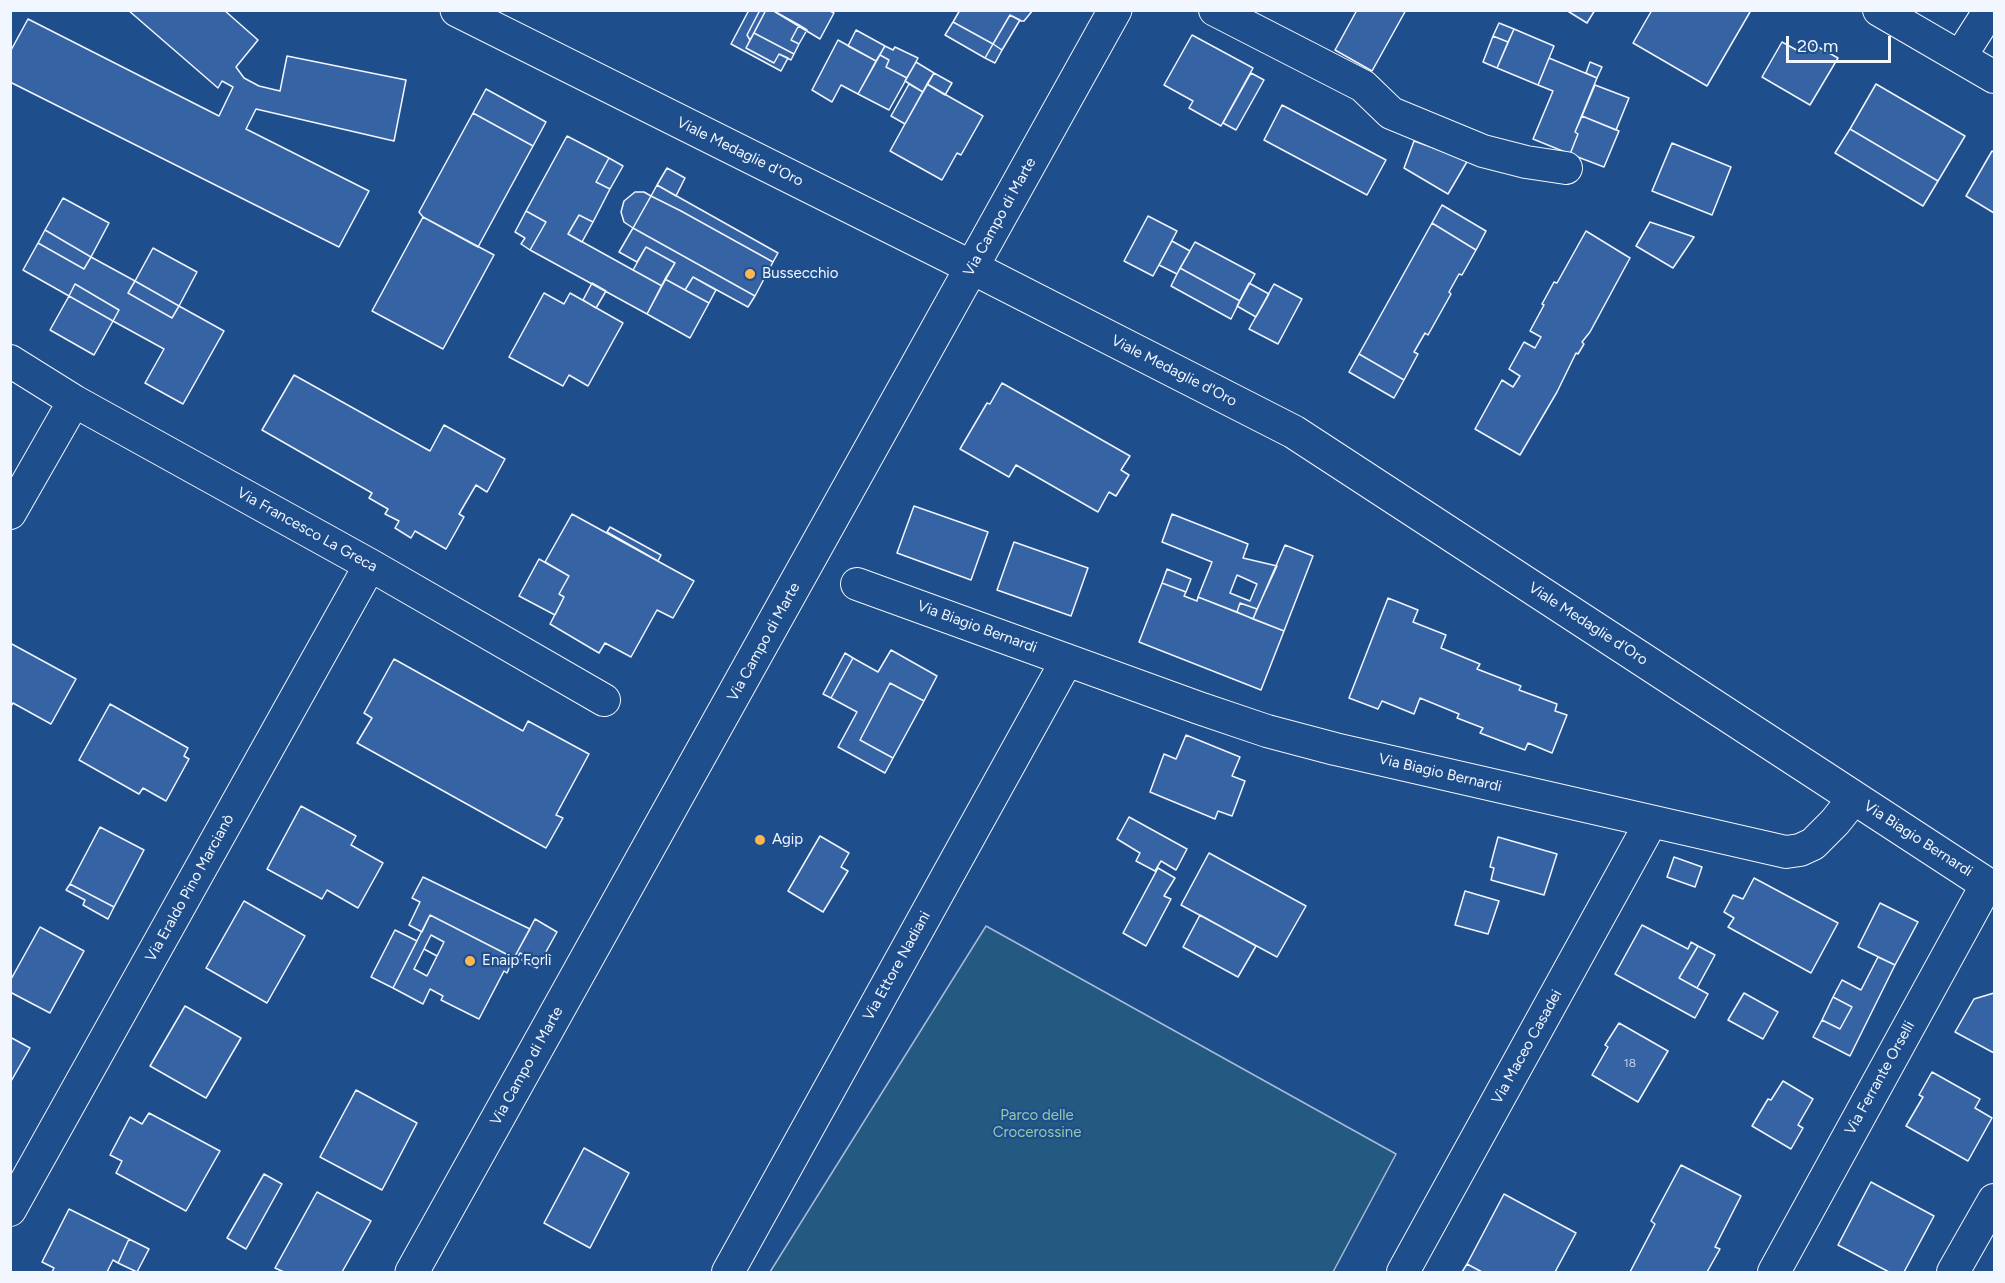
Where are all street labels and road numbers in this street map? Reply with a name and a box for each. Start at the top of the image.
street label: Viale Medaglie d'Oro [674,114,806,190]
street label: Via Campo di Marte [960,155,1040,279]
street label: Viale Medaglie d'Oro [1108,331,1240,411]
street label: Via Francesco La Greca [234,484,380,576]
street label: Viale Medaglie d'Oro [1525,579,1651,669]
street label: Via Campo di Marte [724,580,804,704]
street label: Via Biagio Bernardi [915,597,1039,657]
street label: Via Biagio Bernardi [1377,750,1503,796]
street label: Via Biagio Bernardi [1860,797,1976,881]
street label: Via Eraldo Pino Marcianò [142,811,238,965]
street label: Via Ettore Nadiani [860,908,934,1024]
street label: Via Maceo Casadei [1488,987,1566,1107]
street label: Via Campo di Marte [487,1004,567,1128]
street label: Via Ferrante Orselli [1841,1018,1919,1138]

